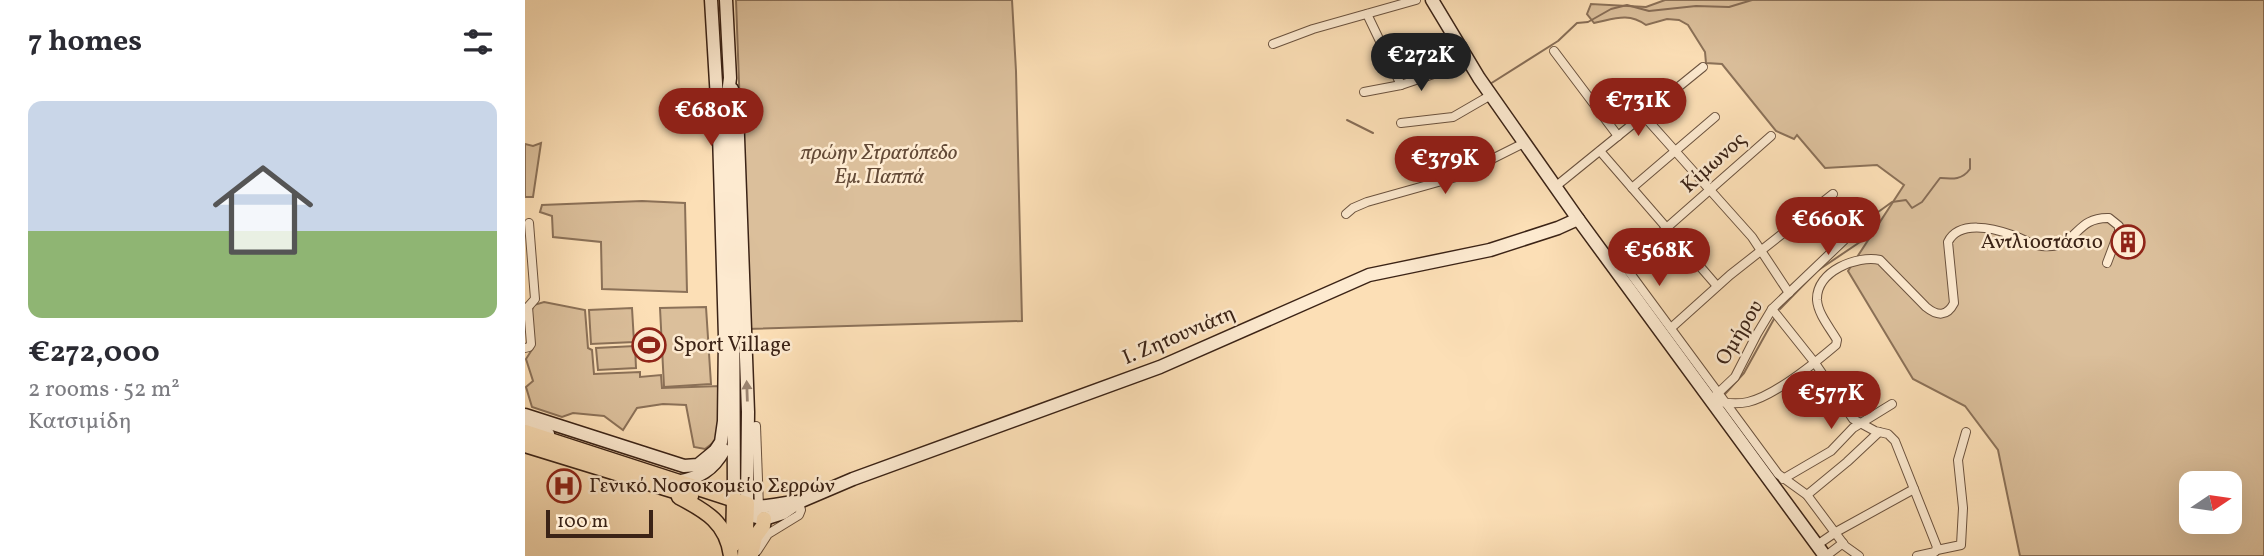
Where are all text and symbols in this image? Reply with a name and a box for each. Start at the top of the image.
text: 7 homes [28,21,142,63]
icon: filters [459,23,497,61]
pin: €272K [1372,34,1470,93]
text: €272K [1387,40,1455,72]
pin: €731K [1589,78,1687,138]
text: €731K [1605,85,1671,117]
pin: €680K [662,88,760,148]
text: €680K [675,95,747,127]
street label: Κίμωνος [1675,126,1753,200]
pin: €379K [1396,136,1494,196]
park label: πρώην Στρατόπεδο Εμ. Παππά [801,139,958,192]
text: €379K [1411,143,1479,175]
icon: home [200,147,326,273]
pin: €660K [1779,198,1877,257]
text: €660K [1791,204,1865,236]
building icon: Αντλιοστάσιο [2109,223,2147,261]
place label: Αντλιοστάσιο [1981,228,2103,257]
pin: €568K [1610,229,1708,288]
text: €568K [1624,235,1694,267]
street label: Ομήρου [1709,295,1771,371]
street label: Ι. Ζητουνιάτη [1118,299,1240,373]
sports icon: Sport Village [630,326,668,364]
place label: Sport Village [673,331,791,360]
text: €272,000 [28,332,160,374]
pin: €577K [1782,372,1880,431]
text: 2 rooms · 52 m² [28,374,180,406]
text: €577K [1798,378,1864,410]
one-way arrow [741,380,753,402]
text: Κατσιμίδη [28,406,132,438]
hospital icon: Γενικό Νοσοκομείο Σερρών [545,467,583,505]
north arrow [2179,471,2242,534]
map controls [2179,471,2242,534]
place label: Γενικό Νοσοκομείο Σερρών [589,472,835,501]
scale bar [546,507,653,539]
text: 100 m [557,509,608,535]

